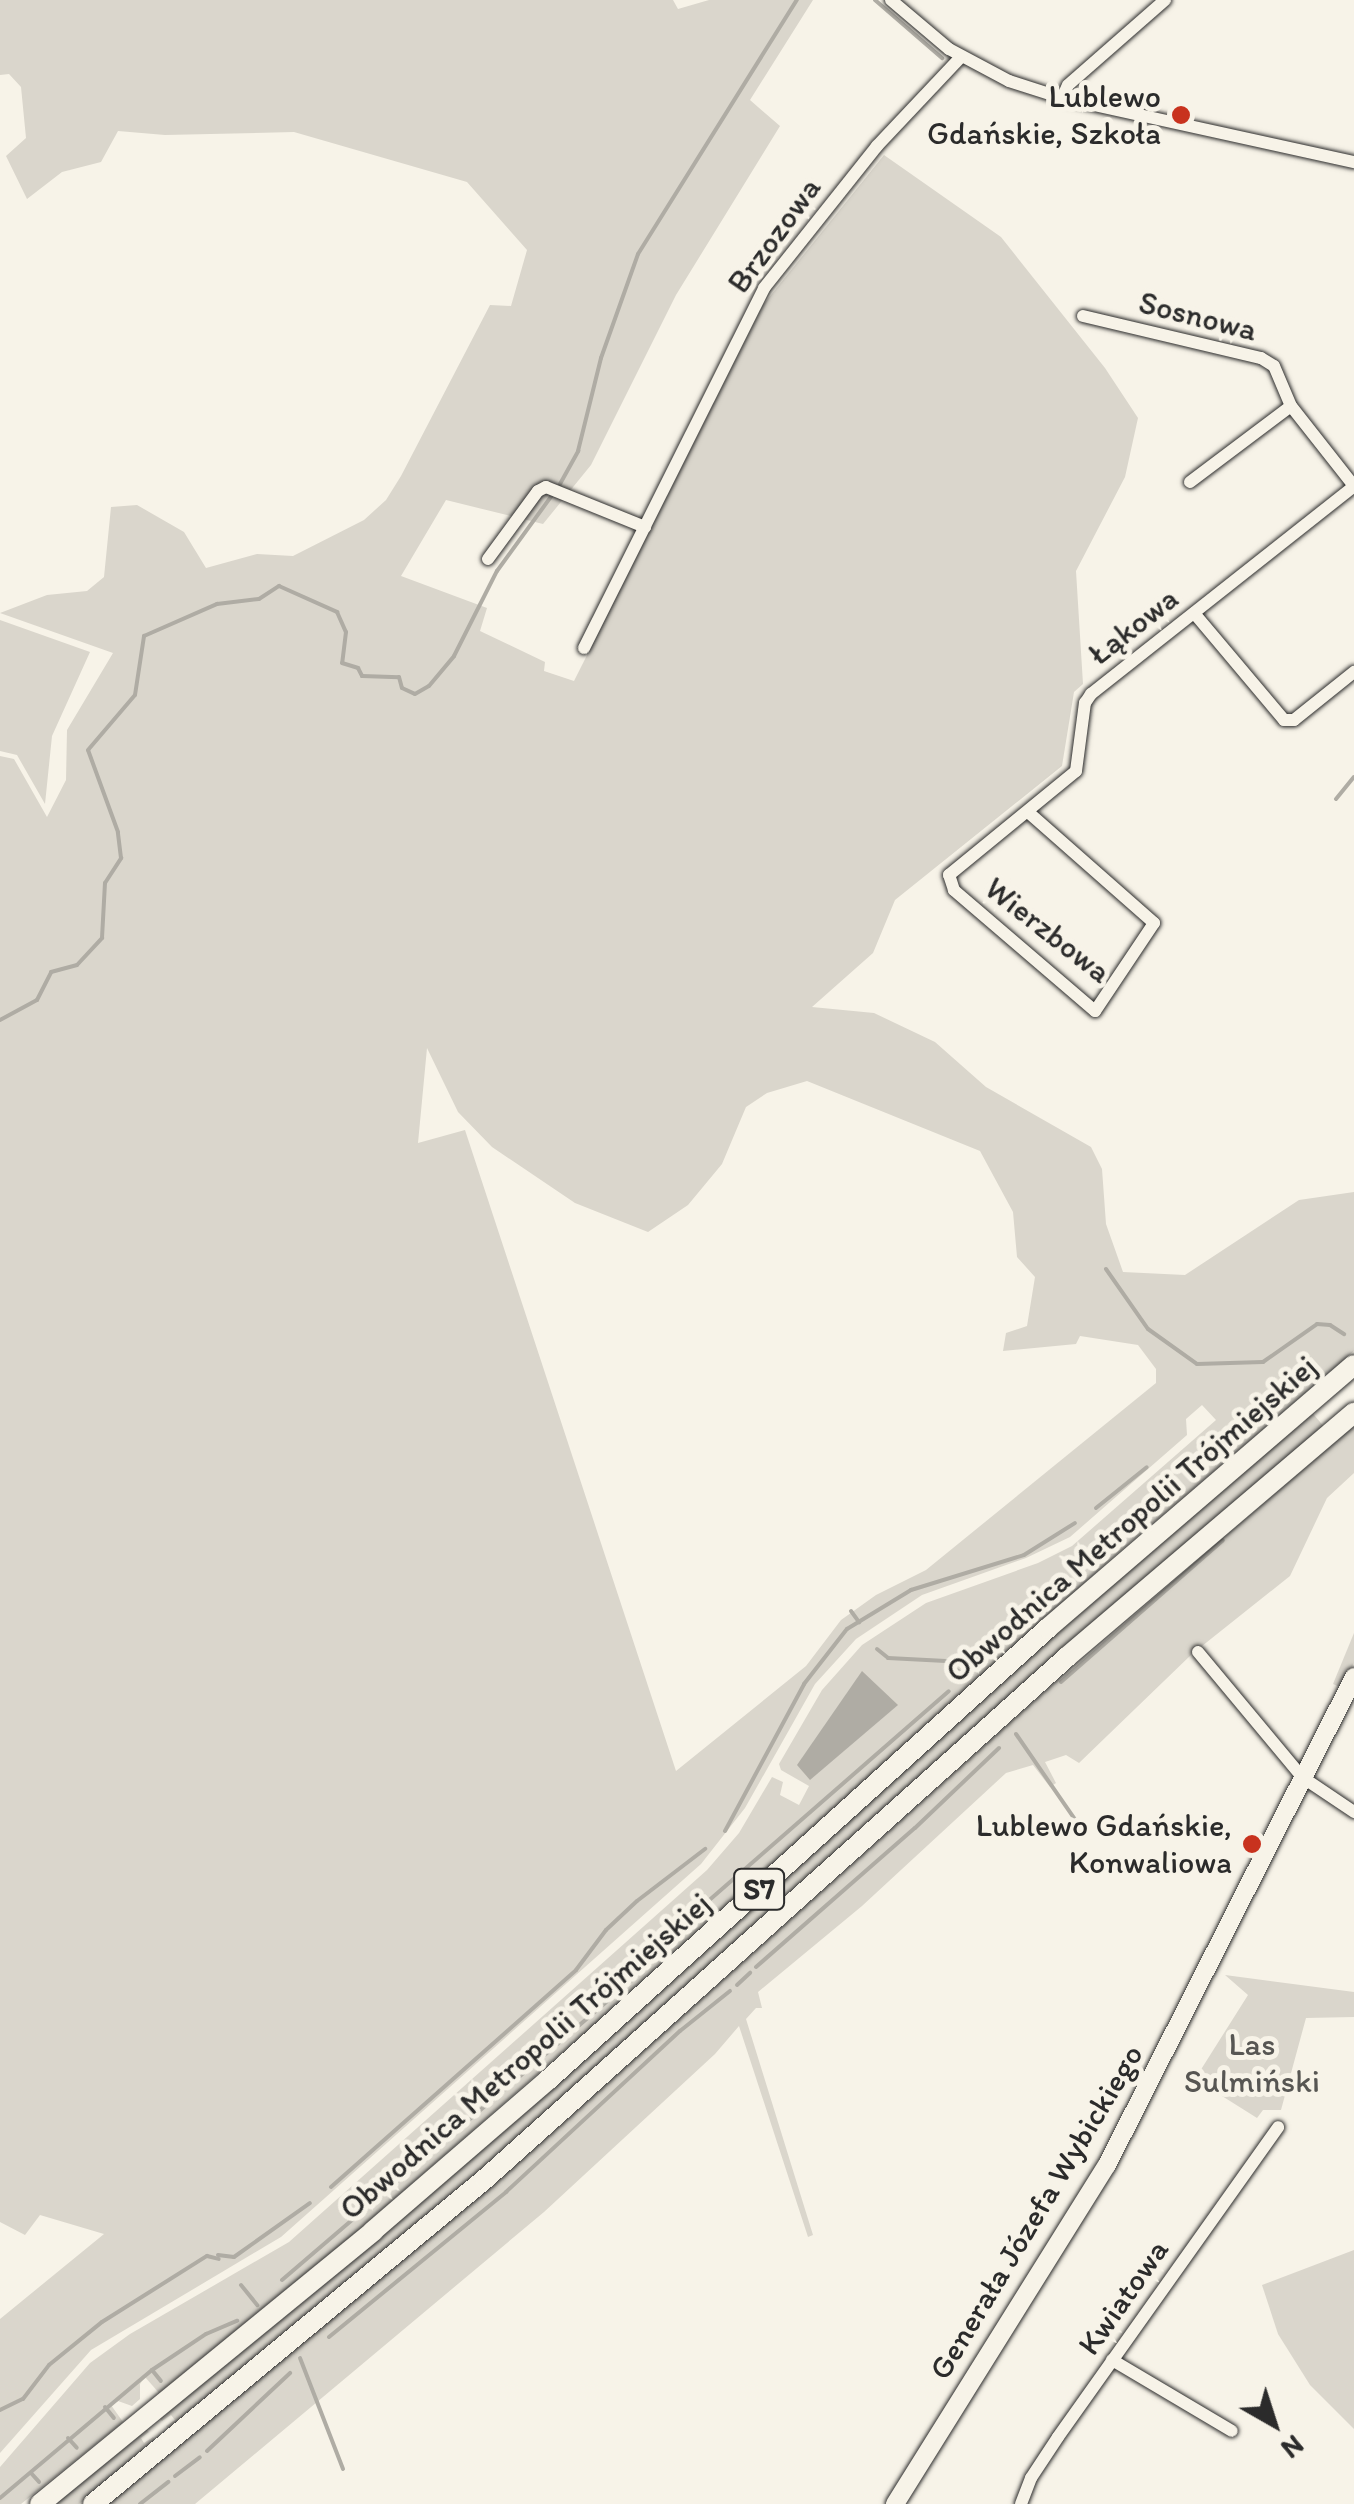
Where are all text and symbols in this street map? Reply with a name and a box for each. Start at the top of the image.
place label: Lublewo Gdańskie, Szkoła [927,78,1161,153]
marker: Lublewo Gdańskie, Szkoła [1170,104,1192,126]
street label: Brzozowa [719,170,829,300]
street label: Sosnowa [1135,283,1261,349]
street label: Łąkowa [1080,579,1186,673]
street label: Wierzbowa [977,869,1119,991]
street label: Obwodnica Metropolii Trójmiejskiej [937,1347,1325,1691]
place label: Lublewo Gdańskie, Konwaliowa [976,1807,1232,1882]
marker: Lublewo Gdańskie, Konwaliowa [1241,1833,1263,1855]
road number: S7 [732,1864,786,1914]
street label: Obwodnica Metropolii Trójmiejskiej [331,1884,719,2228]
park label: Las Sulmiński [1184,2026,1320,2101]
street label: Generała Józefa Wybickiego [921,2038,1151,2386]
street label: Kwiatowa [1069,2232,1177,2362]
north arrow [1224,2374,1324,2474]
text: N [1275,2428,1311,2466]

